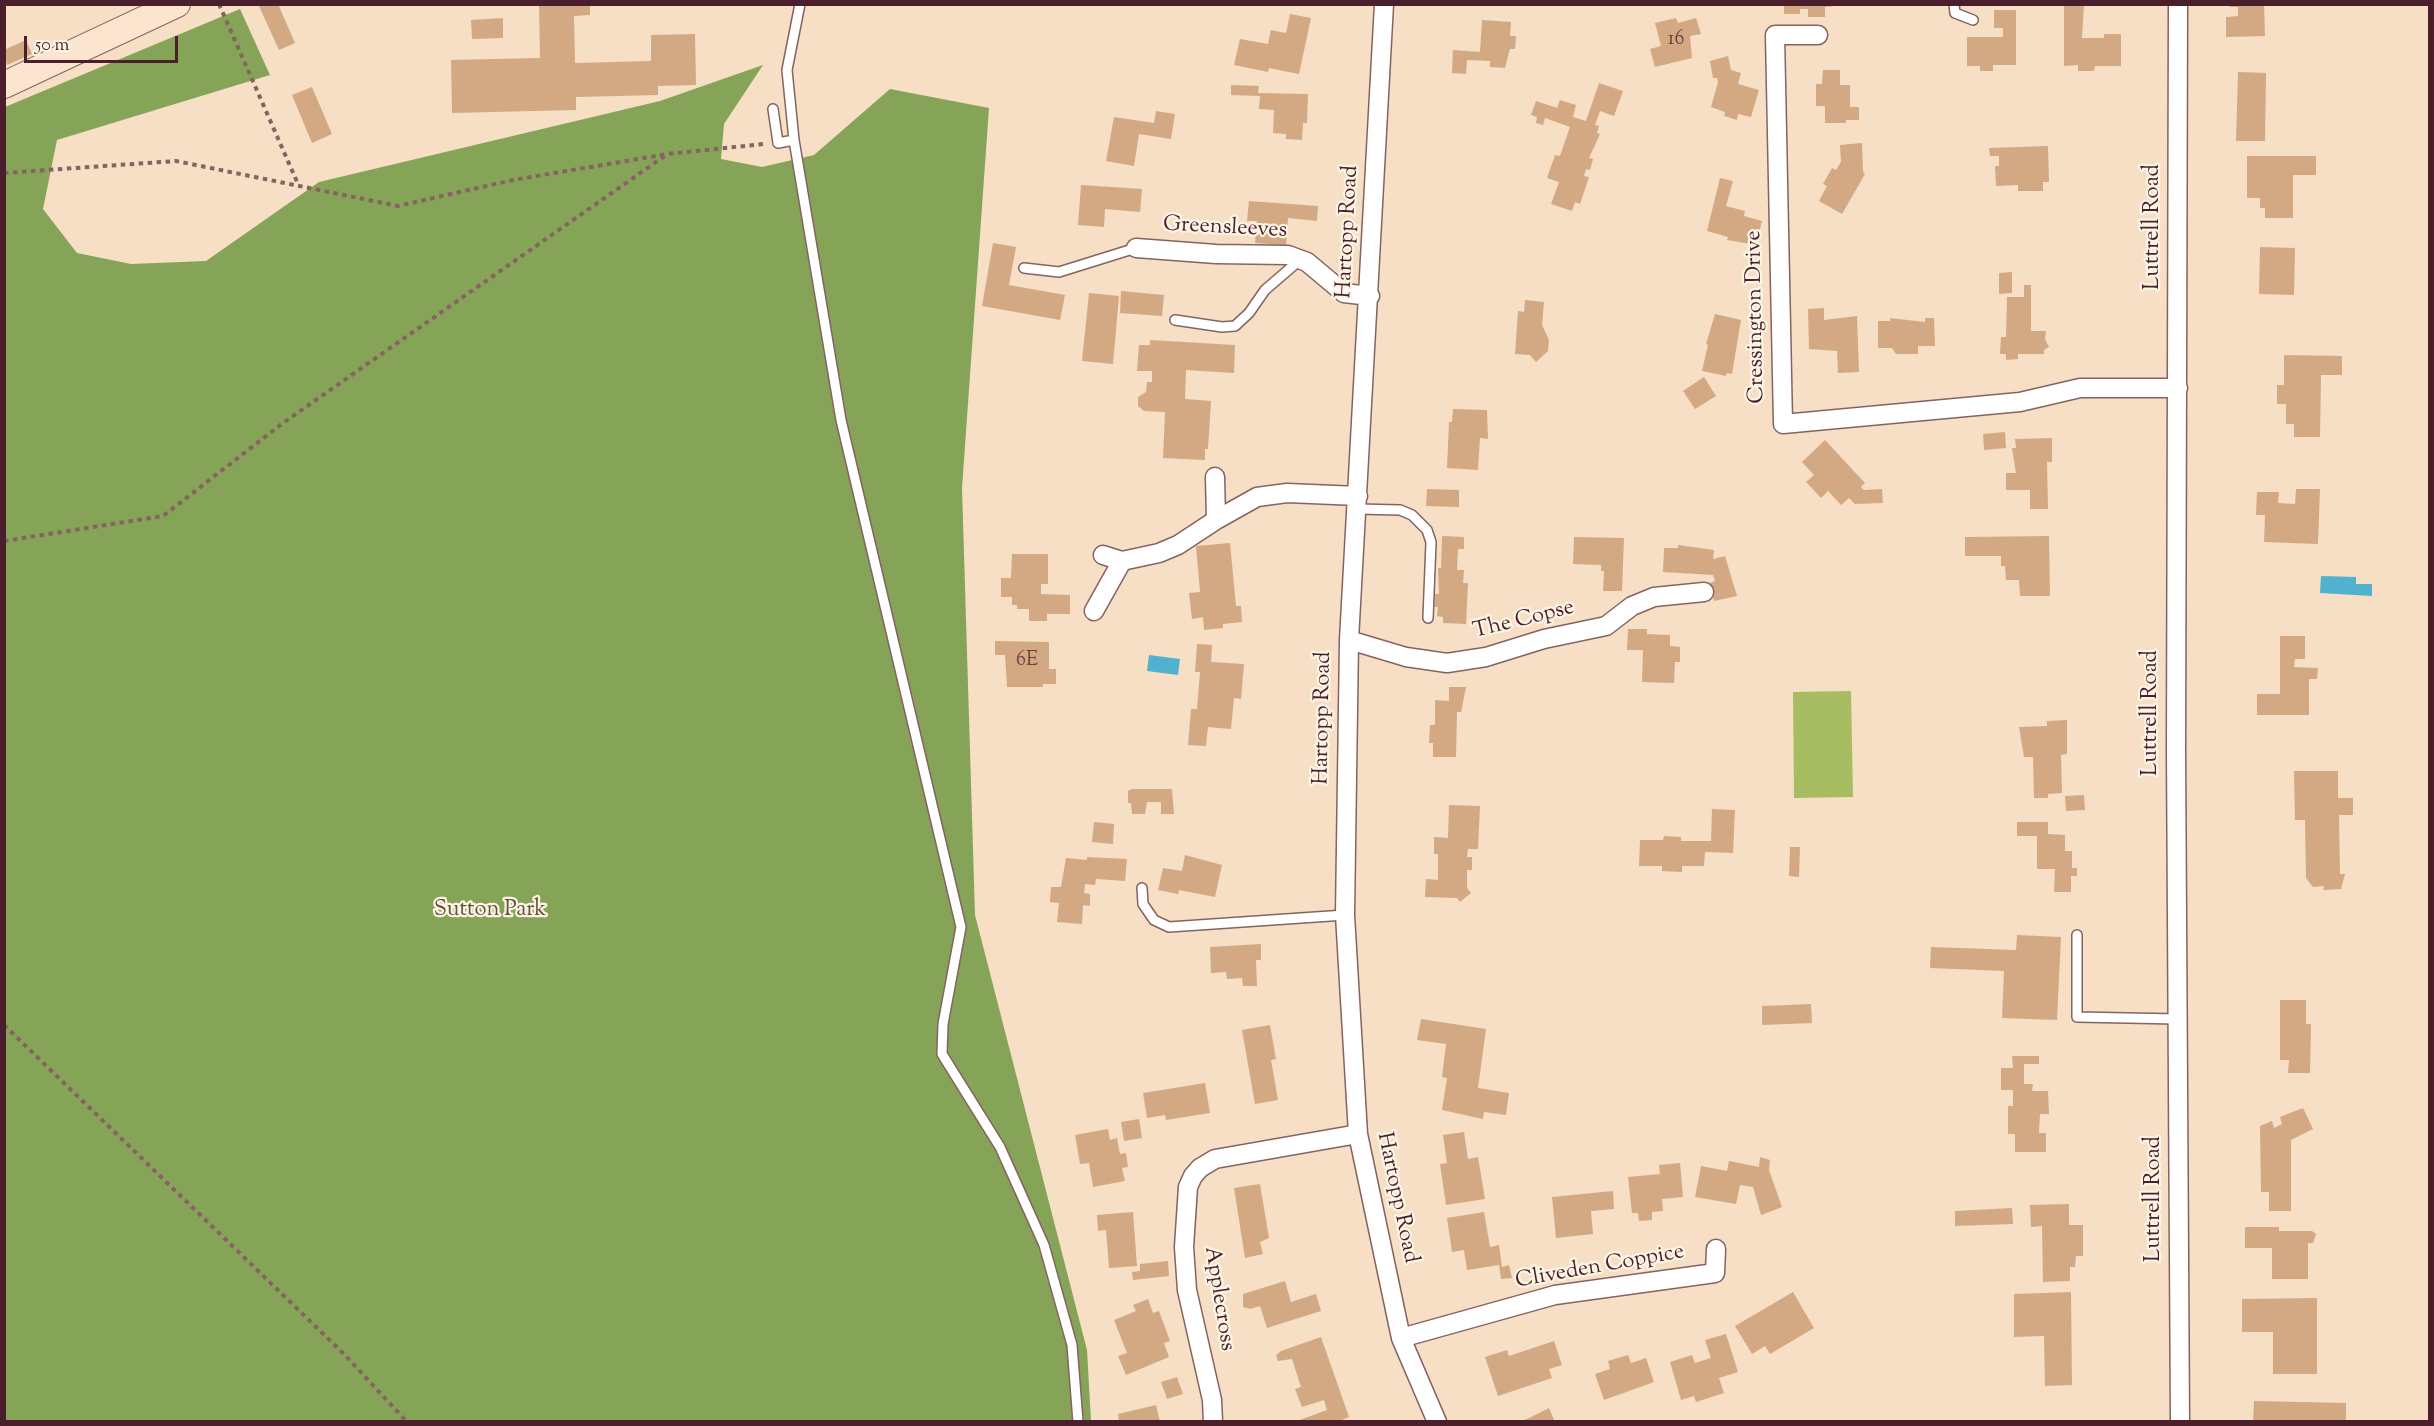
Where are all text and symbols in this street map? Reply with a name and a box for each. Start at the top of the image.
scale bar [27,24,182,62]
house number: 16 [1668,29,1684,53]
text: 50 m [35,33,69,59]
street label: Luttrell Road [2141,164,2167,290]
street label: Hartopp Road [1332,165,1366,299]
street label: Greensleeves [1162,213,1288,245]
street label: Cressington Drive [1742,230,1772,404]
street label: The Copse [1471,596,1577,646]
house number: 6E [1016,650,1038,674]
street label: Luttrell Road [2139,650,2165,776]
street label: Hartopp Road [1310,651,1338,785]
park label: Sutton Park [434,898,546,924]
street label: Hartopp Road [1369,1130,1423,1266]
street label: Luttrell Road [2142,1136,2168,1262]
street label: Cliveden Coppice [1514,1240,1686,1296]
street label: Applecross [1197,1245,1239,1353]

